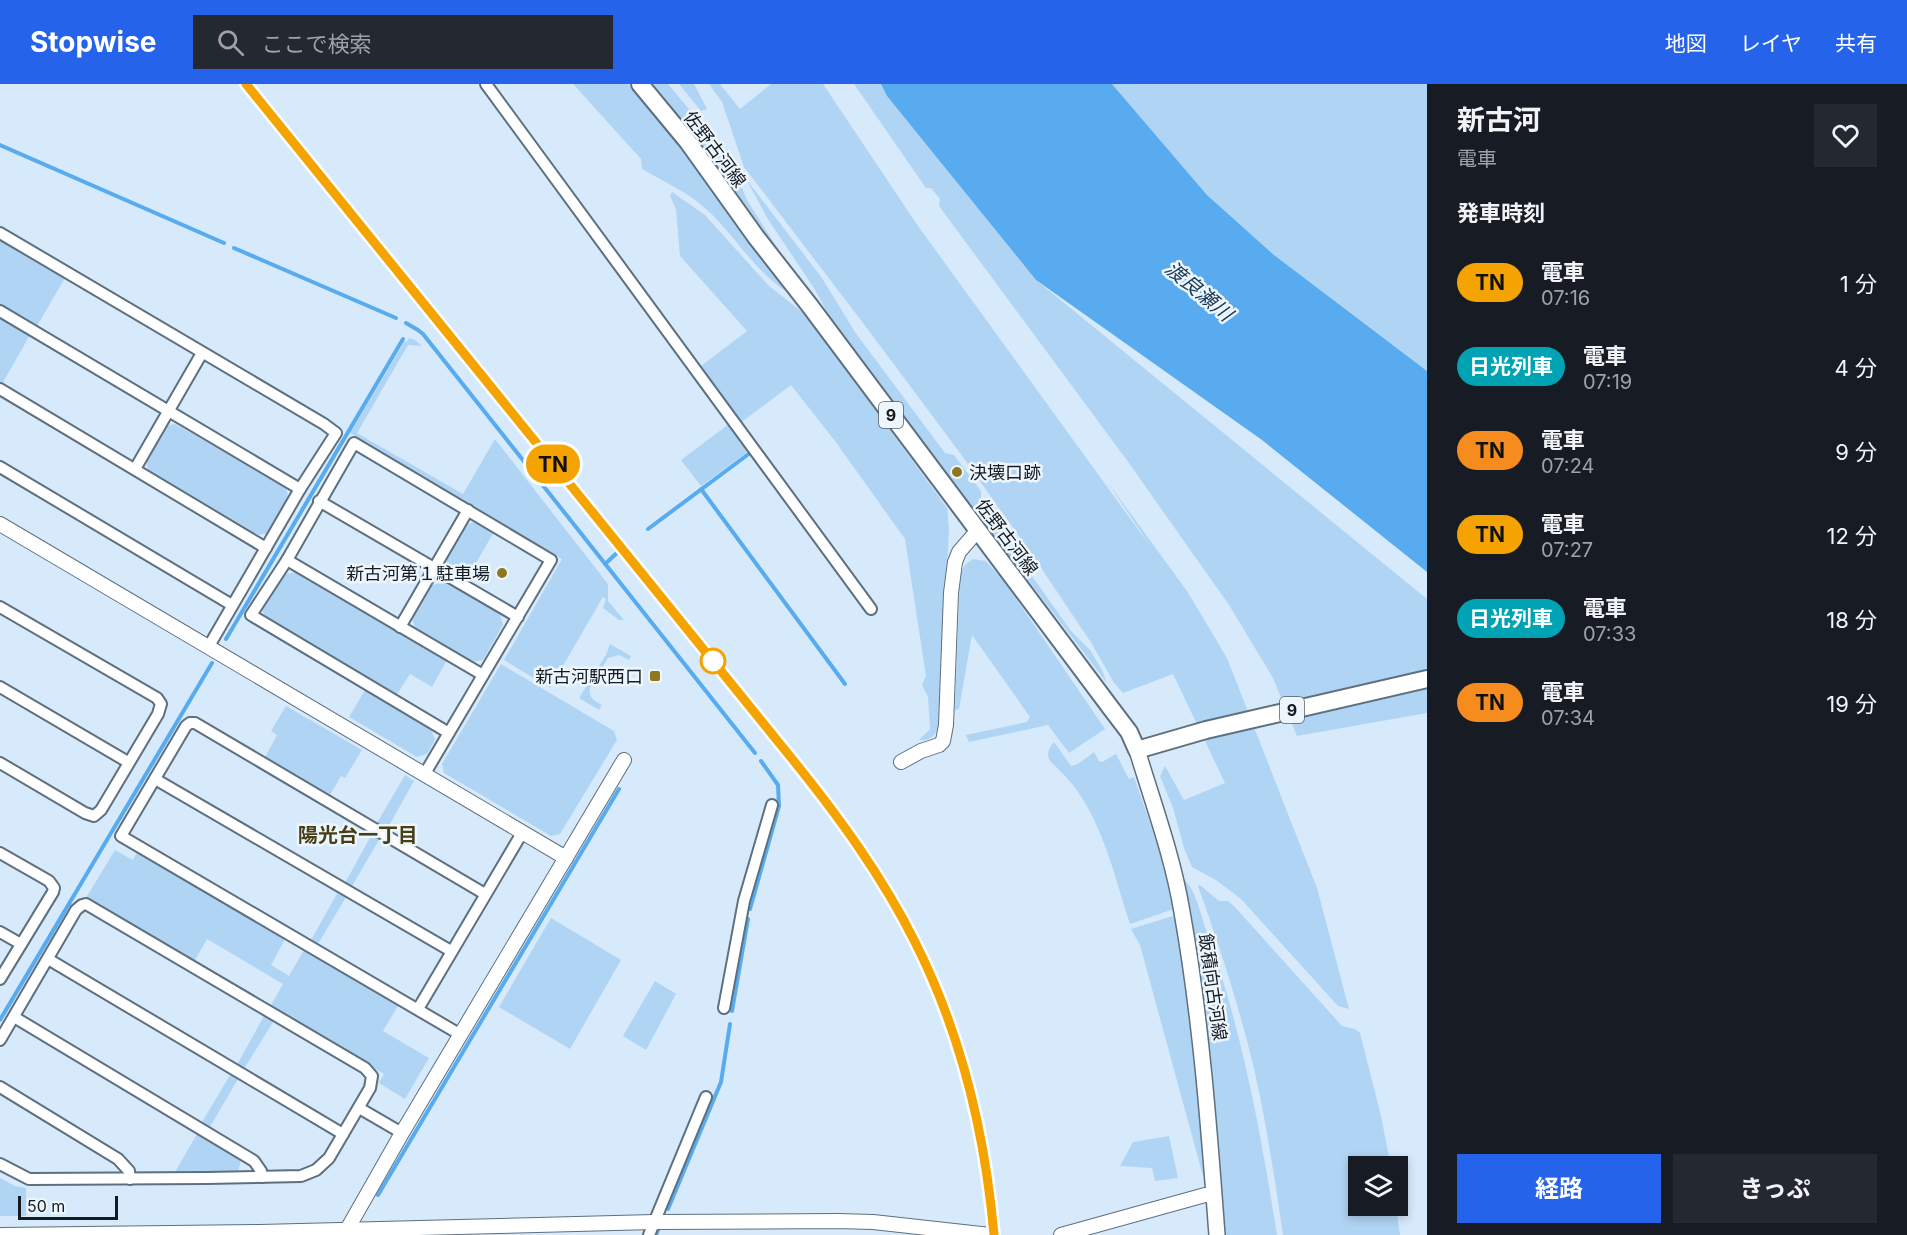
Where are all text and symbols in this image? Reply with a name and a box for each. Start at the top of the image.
search box [193,15,613,69]
text: Stopwise [30,25,157,59]
icon: search [214,26,247,59]
text: ここで検索 [262,31,372,57]
text: 地図 [1665,31,1707,56]
text: レイヤ [1740,31,1802,56]
text: 共有 [1835,31,1877,56]
text: 新古河 [1457,103,1541,137]
button: heart [1814,104,1877,167]
street label: 佐野古河線 [680,107,750,191]
text: 電車 [1457,147,1497,171]
text: 発車時刻 [1457,200,1545,226]
water label: 渡良瀬川 [1161,256,1239,327]
text: 電車 [1541,259,1585,285]
text: TN [1475,270,1505,295]
text: 1 分 [1840,271,1877,297]
text: 07:16 [1541,286,1590,310]
text: 電車 [1583,343,1627,369]
text: 日光列車 [1469,354,1553,379]
text: 4 分 [1835,355,1877,381]
text: 07:19 [1583,370,1632,394]
road number: 9 [879,402,903,428]
text: 電車 [1541,427,1585,453]
text: TN [1475,438,1505,463]
text: 9 分 [1835,439,1877,465]
line badge: TN [526,444,580,484]
text: TN [538,452,568,477]
text: 07:24 [1541,454,1594,478]
place label: 決壊口跡 [969,462,1041,483]
marker: 決壊口跡 [950,465,964,479]
street label: 佐野古河線 [972,495,1042,579]
text: 電車 [1541,511,1585,537]
text: TN [1475,522,1505,547]
text: 12 分 [1826,523,1877,549]
text: 07:27 [1541,538,1593,562]
place label: 新古河第１駐車場 [346,563,490,584]
marker: 新古河第１駐車場 [495,566,509,580]
text: 電車 [1583,595,1627,621]
text: 日光列車 [1469,606,1553,631]
text: 18 分 [1826,607,1877,633]
text: 07:33 [1583,622,1636,646]
unlabelled marker [700,648,726,674]
place label: 新古河駅西口 [535,666,643,687]
marker: 新古河駅西口 [648,669,662,683]
text: 電車 [1541,679,1585,705]
text: TN [1475,690,1505,715]
text: 19 分 [1826,691,1877,717]
road number: 9 [1280,697,1304,723]
text: 07:34 [1541,706,1595,730]
district label: 陽光台一丁目 [298,823,418,847]
street label: 飯積向古河線 [1195,932,1231,1042]
button: 経路 [1457,1154,1661,1223]
button: きっぷ [1673,1154,1877,1223]
map controls [1348,1156,1408,1216]
button: layers [1348,1156,1408,1216]
scale bar [18,1193,118,1220]
text: 50 m [27,1196,65,1216]

